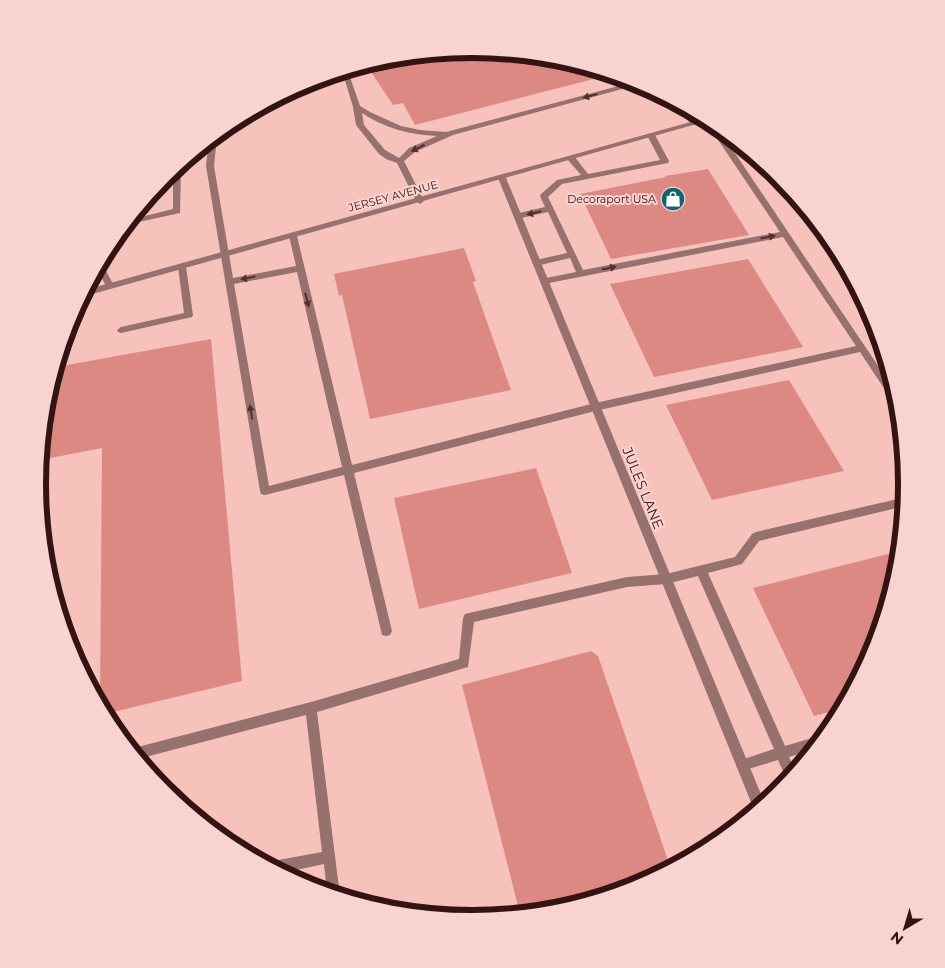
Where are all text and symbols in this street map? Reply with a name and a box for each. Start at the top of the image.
one-way arrow [583,92,598,100]
one-way arrow [411,144,425,152]
street label: JERSEY AVENUE [346,177,439,215]
shop icon: Decoraport USA [660,186,686,212]
place label: Decoraport USA [567,192,656,206]
one-way arrow [525,209,541,217]
one-way arrow [761,233,777,241]
one-way arrow [601,264,617,272]
one-way arrow [240,274,255,282]
one-way arrow [303,293,311,308]
one-way arrow [246,404,254,420]
street label: JULES LANE [618,443,668,532]
north arrow [880,903,930,953]
text: N [887,928,907,949]

